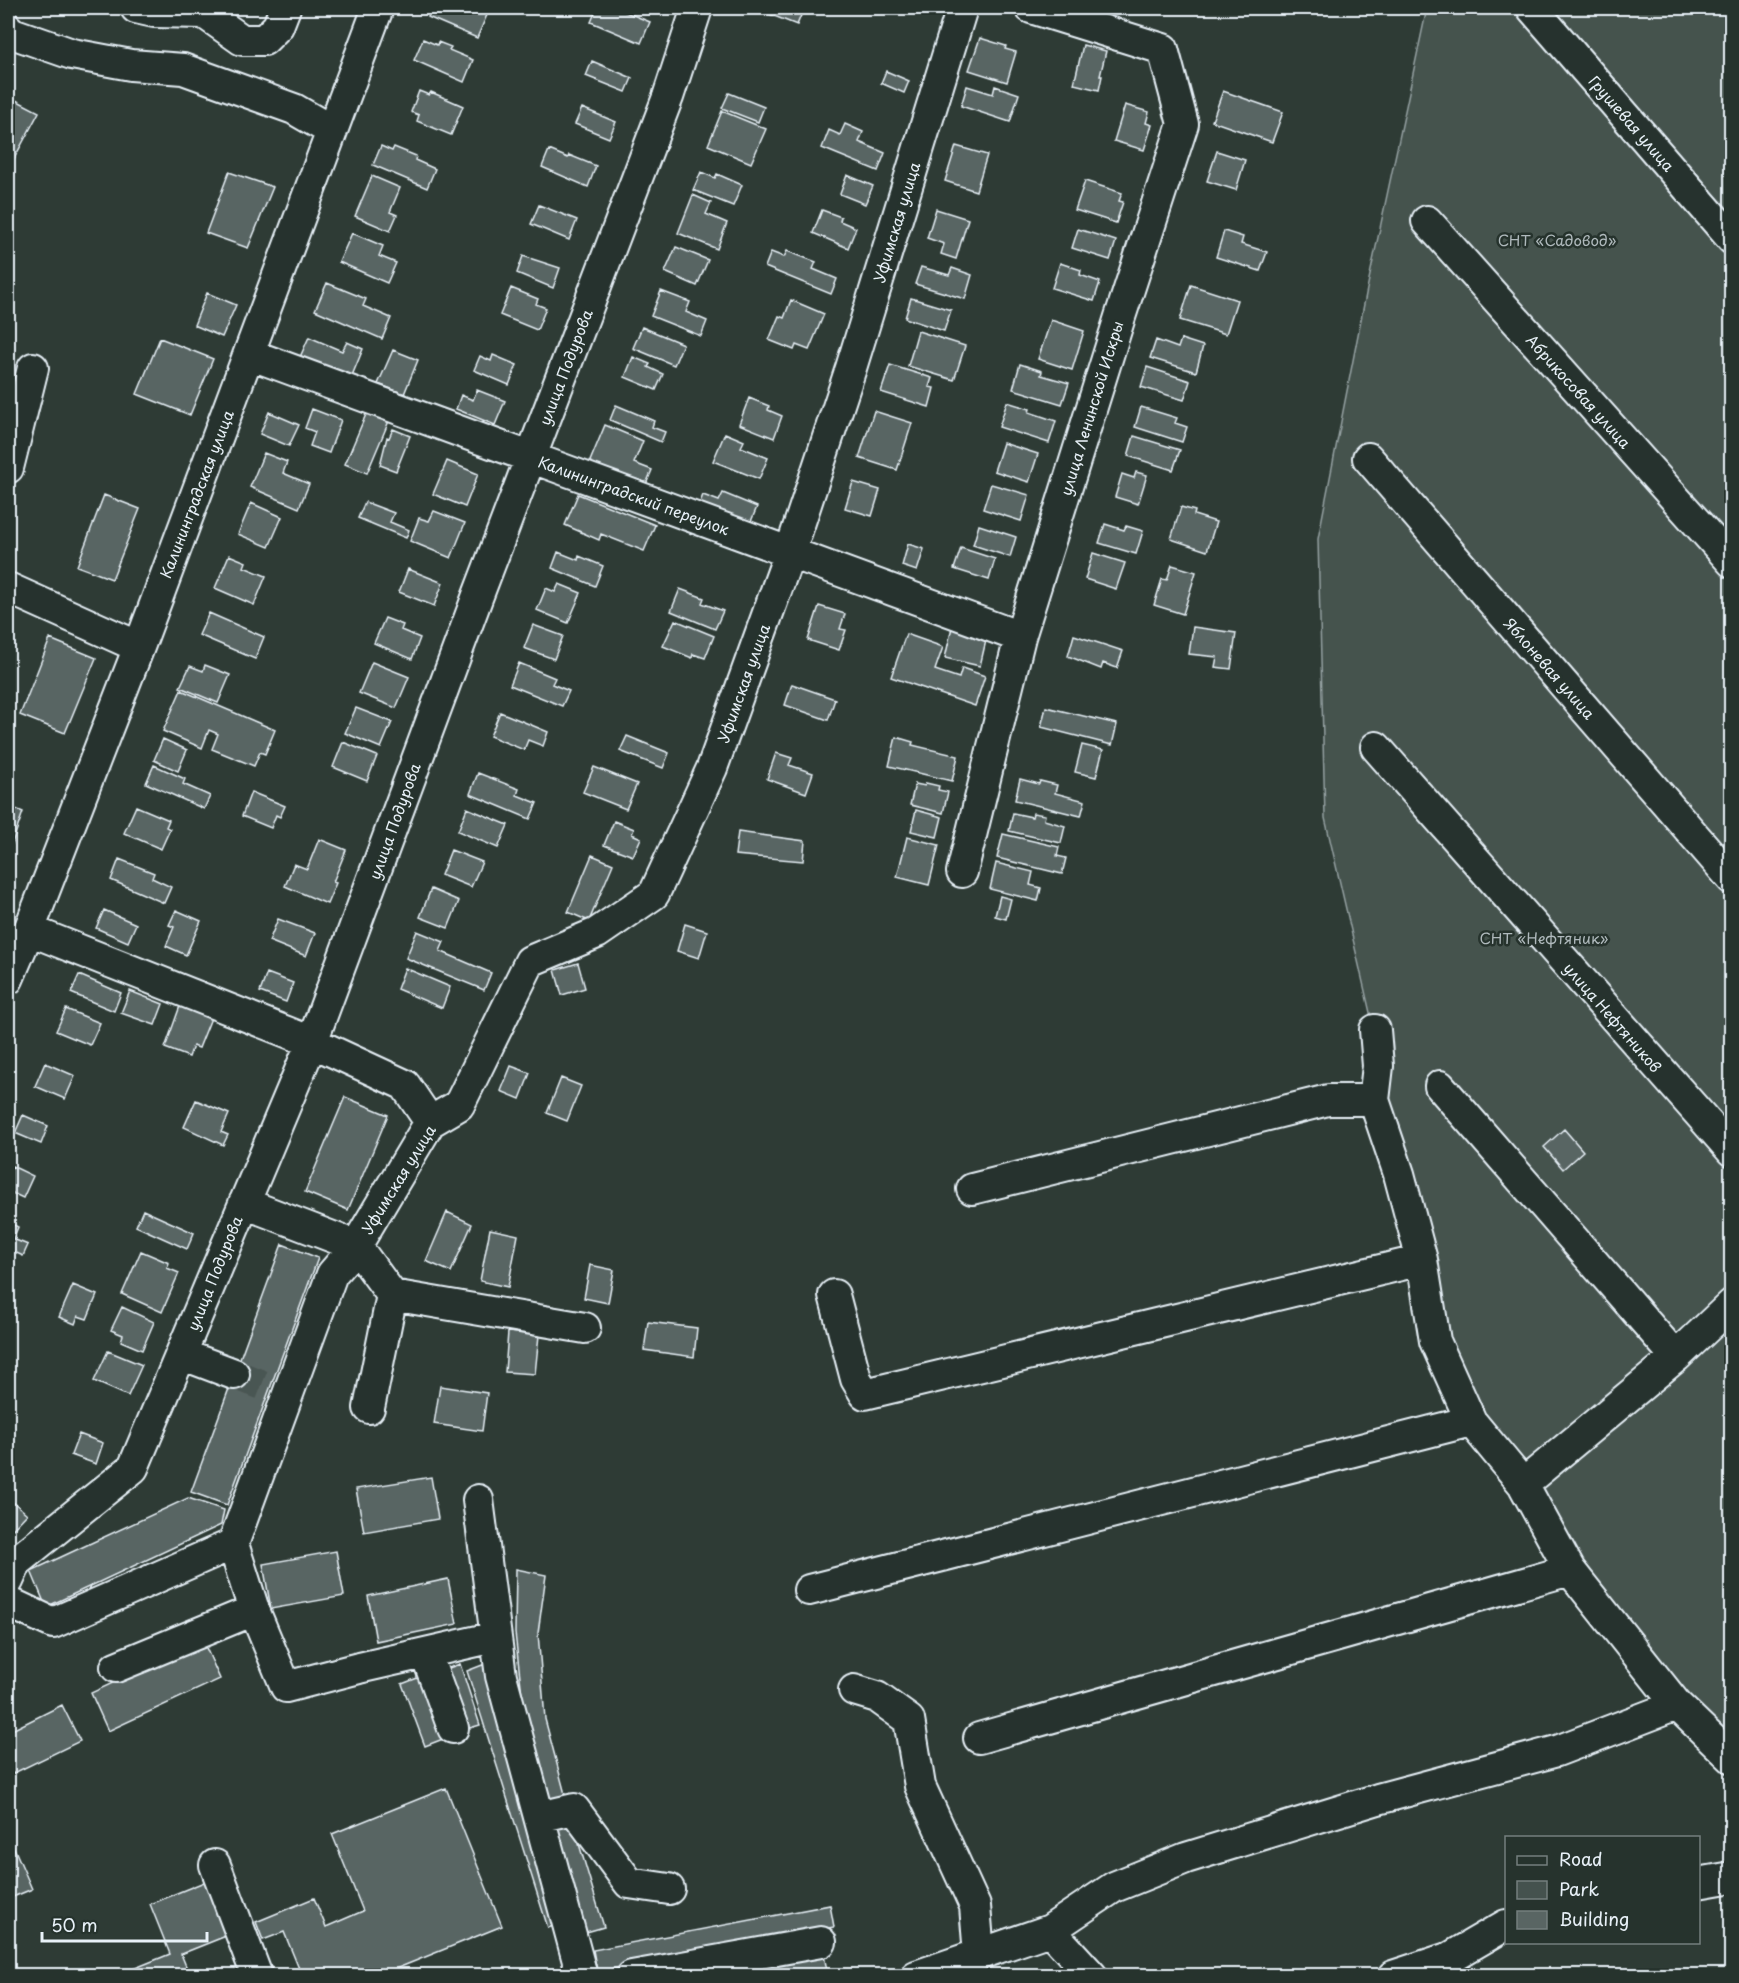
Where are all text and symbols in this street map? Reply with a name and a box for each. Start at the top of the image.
street label: Грушевая улица [1584,70,1681,177]
street label: Уфимская улица [867,158,925,285]
park label: СНТ «Садовод» [1498,228,1617,251]
street label: улица Подурова [532,305,598,428]
street label: улица Ленинской Искры [1053,318,1129,498]
street label: Абрикосовая улица [1521,329,1637,454]
street label: Калининградская улица [153,406,239,582]
street label: Калининградский переулок [535,450,733,540]
street label: Яблоневая улица [1499,612,1601,724]
street label: Уфимская улица [711,620,775,746]
street label: улица Подурова [362,759,426,882]
park label: СНТ «Нефтяник» [1480,926,1609,949]
street label: улица Нефтяников [1559,957,1668,1077]
street label: Уфимская улица [355,1119,441,1238]
street label: улица Подурова [180,1211,248,1334]
legend [1505,1836,1700,1944]
text: Road [1559,1845,1603,1872]
text: Park [1559,1875,1599,1902]
scale bar [42,1905,207,1943]
text: Building [1559,1905,1629,1932]
text: 50 m [51,1911,98,1938]

